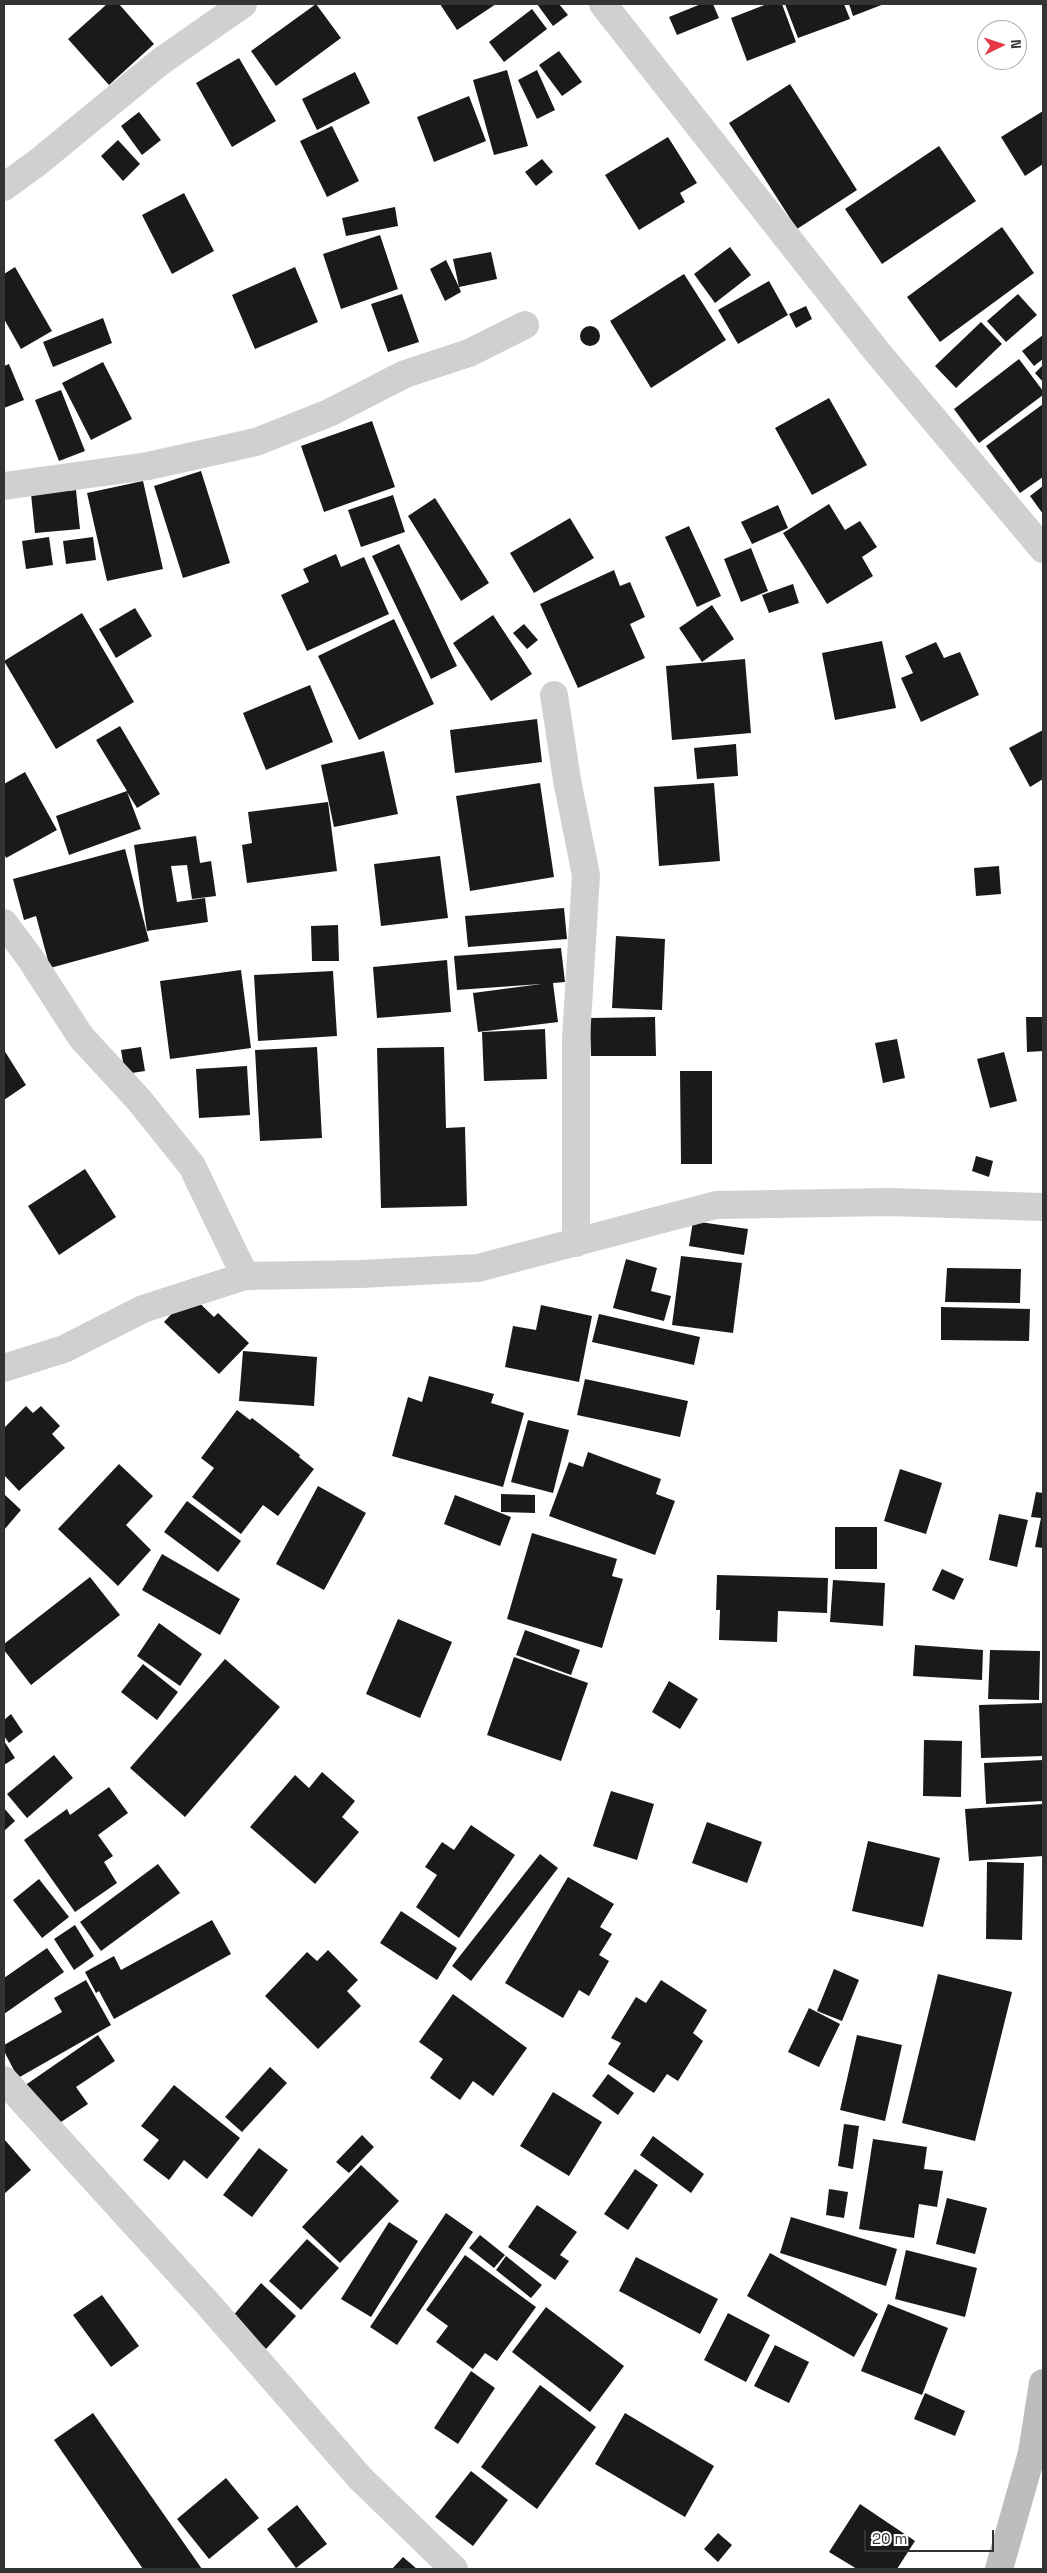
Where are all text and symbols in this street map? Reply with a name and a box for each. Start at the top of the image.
north arrow [977,20,1027,70]
text: N [1007,39,1025,49]
scale bar [867,2520,997,2552]
text: 20 m [872,2529,907,2548]

